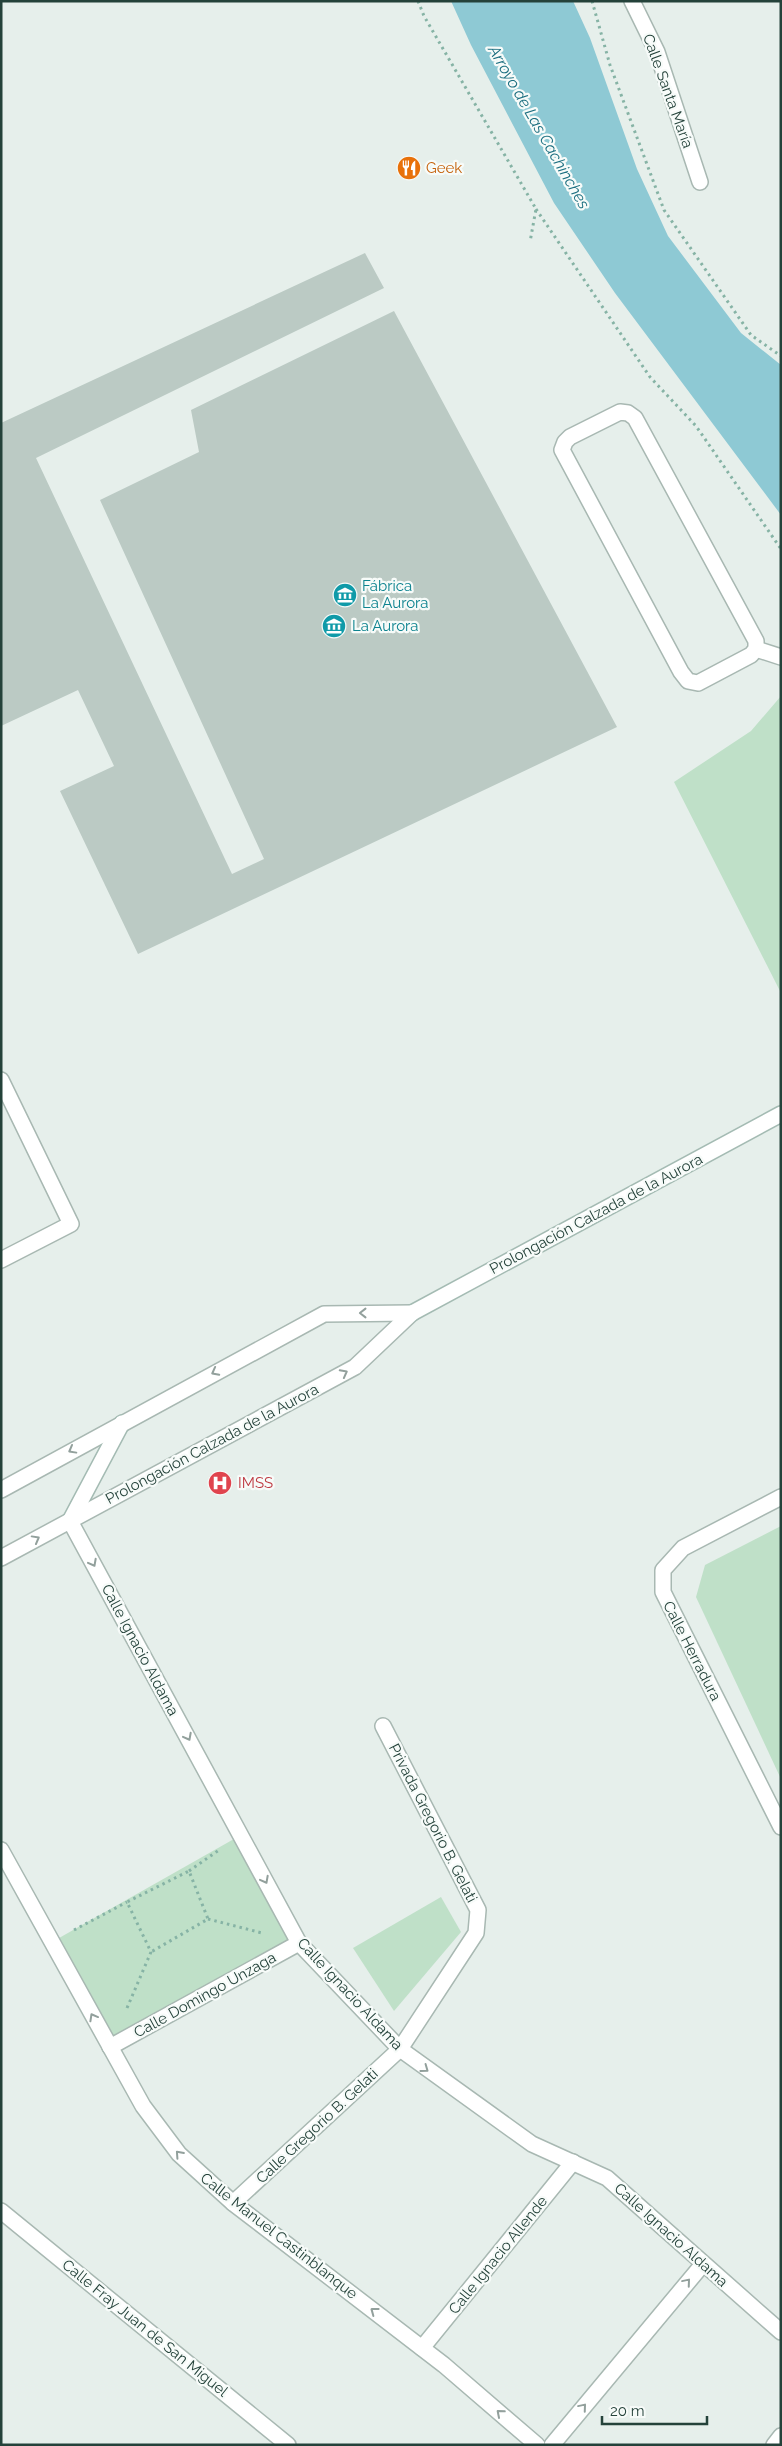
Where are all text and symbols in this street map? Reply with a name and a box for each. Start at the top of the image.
street label: Calle Santa María [639,31,697,151]
water label: Arroyo de Las Cachinches [484,41,594,213]
restaurant icon: Geek [396,155,422,181]
place label: Geek [426,159,462,177]
place label: Fábrica La Aurora [362,577,429,612]
museum icon: Fábrica La Aurora [332,582,358,608]
museum icon: La Aurora [321,613,347,639]
place label: La Aurora [352,617,419,635]
street label: Prolongación Calzada de la Aurora [486,1150,706,1278]
one-way arrow [359,1308,366,1318]
one-way arrow [211,1366,220,1376]
one-way arrow [339,1369,348,1379]
street label: Prolongación Calzada de la Aurora [102,1380,322,1508]
one-way arrow [69,1444,78,1454]
hospital icon: IMSS [207,1470,233,1496]
place label: IMSS [238,1474,273,1492]
one-way arrow [30,1535,39,1545]
one-way arrow [87,1558,97,1567]
street label: Calle Ignacio Aldama [98,1581,182,1719]
street label: Calle Herradura [659,1598,725,1704]
one-way arrow [181,1732,191,1741]
street label: Privada Gregorio B. Gelati [385,1741,481,1905]
one-way arrow [259,1875,269,1884]
street label: Calle Ignacio Aldama [293,1934,407,2054]
street label: Calle Domingo Unzaga [131,1948,279,2042]
one-way arrow [90,2013,100,2022]
one-way arrow [419,2063,429,2072]
street label: Calle Gregorio B. Gelati [252,2065,382,2187]
one-way arrow [176,2150,185,2159]
street label: Calle Manuel Castinblanque [197,2169,361,2303]
street label: Calle Ignacio Aldama [611,2179,731,2291]
street label: Calle Ignacio Allende [445,2192,551,2318]
street label: Calle Fray Juan de San Miguel [59,2256,232,2401]
one-way arrow [682,2279,691,2288]
one-way arrow [371,2308,380,2316]
scale bar [602,2394,707,2426]
text: 20 m [610,2402,645,2420]
one-way arrow [578,2404,587,2413]
one-way arrow [497,2410,506,2419]

